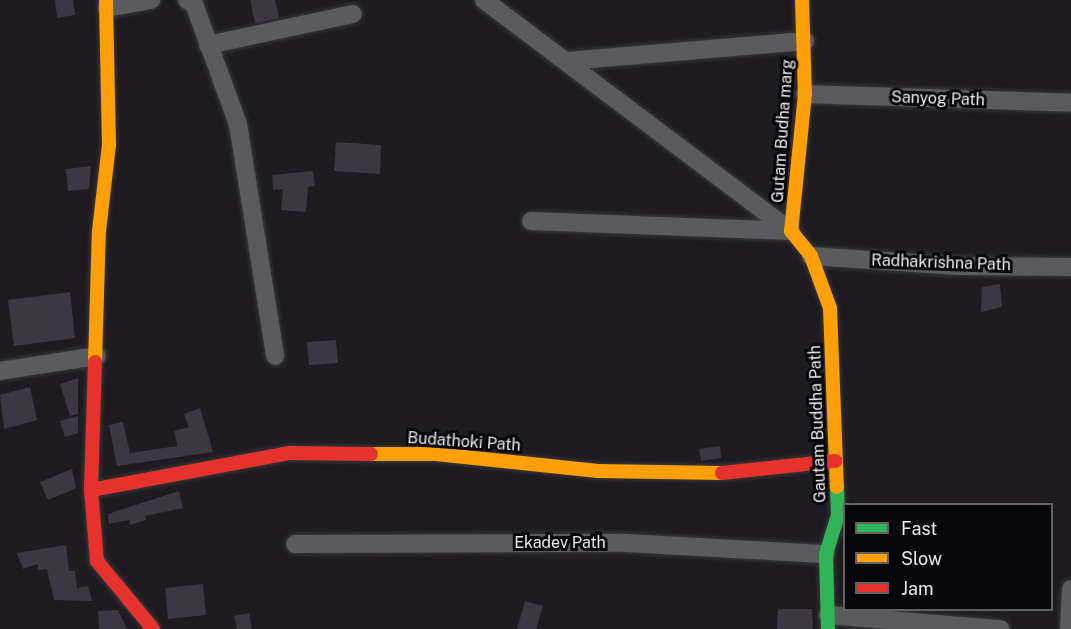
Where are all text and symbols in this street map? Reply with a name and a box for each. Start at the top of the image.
street label: Gutam Budha marg [768,59,798,203]
street label: Sanyog Path [891,88,985,110]
street label: Radhakrishna Path [871,251,1011,275]
street label: Gautam Buddha Path [806,345,830,503]
street label: Budathoki Path [407,428,521,456]
legend [843,503,1053,611]
text: Fast [901,518,937,539]
street label: Ekadev Path [514,533,606,553]
text: Slow [901,548,942,569]
text: Jam [901,578,934,599]

